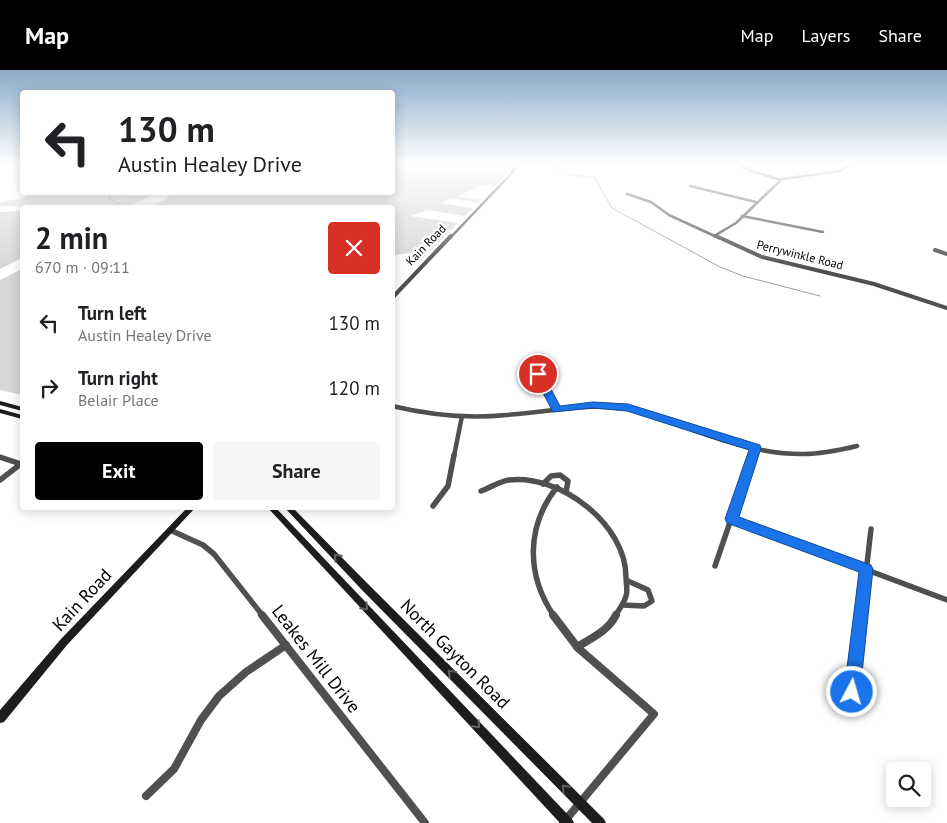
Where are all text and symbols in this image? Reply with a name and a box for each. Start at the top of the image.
text: Map [25,20,69,51]
text: Map [741,24,773,47]
text: Layers [801,24,850,47]
text: Share [878,24,922,47]
text: 130 m [118,106,215,152]
icon: left [35,110,100,175]
text: Austin Healey Drive [118,150,302,178]
text: 2 min [35,218,108,257]
street label: Kain Road [402,221,449,268]
button: close [328,222,380,274]
street label: Perrywinkle Road [755,237,845,273]
text: 670 m · 09:11 [35,257,130,277]
text: Turn left [78,301,147,325]
icon: left [35,309,63,337]
text: 130 m [328,311,380,335]
text: Austin Healey Drive [78,325,212,345]
pin [517,353,559,395]
icon: arrive [524,360,552,388]
text: Turn right [78,366,158,390]
icon: right [35,374,63,402]
text: 120 m [328,376,380,400]
text: Belair Place [78,390,159,410]
button: Exit [35,442,203,500]
button: Share [213,442,380,500]
one-way arrow [334,554,343,563]
street label: Kain Road [47,564,116,636]
street label: North Gayton Road [396,594,515,713]
street label: Leakes Mill Drive [267,600,366,717]
one-way arrow [359,601,368,610]
position arrow [825,665,877,717]
one-way arrow [448,670,457,679]
one-way arrow [471,719,480,728]
map controls [886,762,931,807]
button: search [886,762,931,807]
one-way arrow [562,785,571,794]

